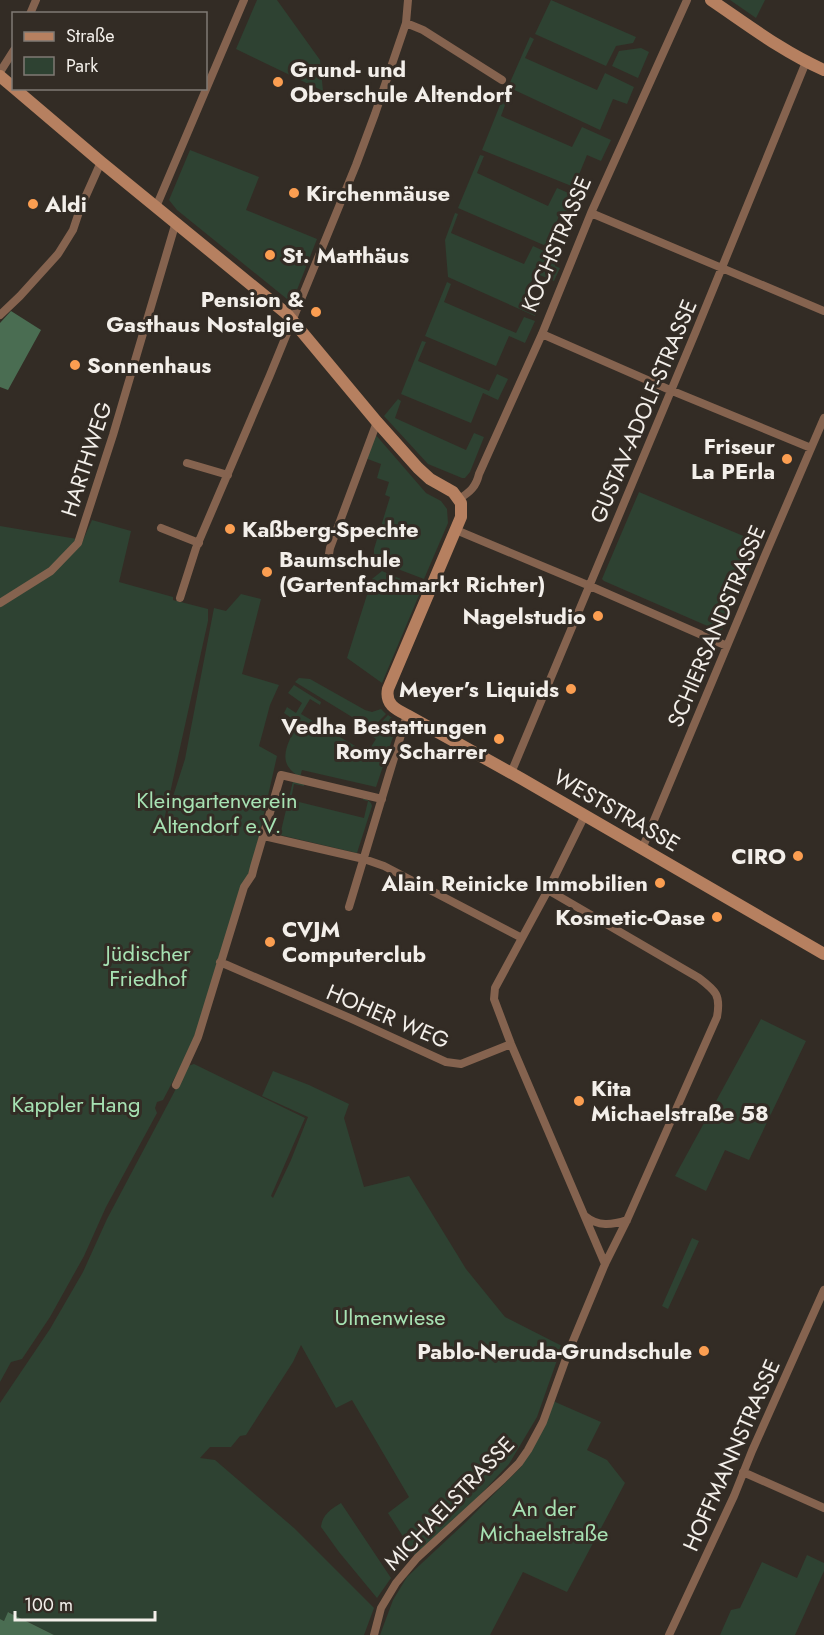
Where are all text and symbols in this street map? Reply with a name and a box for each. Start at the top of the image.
legend [12,12,207,90]
text: Straße [66,23,114,49]
text: Park [66,53,98,79]
place label: Grund- und Oberschule Altendorf [290,53,513,110]
marker: Grund- und Oberschule Altendorf [271,75,285,89]
street label: KOCHSTRASSE [513,171,599,317]
place label: Kirchenmäuse [306,177,450,209]
marker: Kirchenmäuse [287,186,301,200]
place label: Aldi [44,188,87,220]
marker: Aldi [26,197,40,211]
place label: St. Matthäus [282,239,409,271]
marker: St. Matthäus [263,248,277,262]
place label: Pension & Gasthaus Nostalgie [106,283,304,340]
street label: GUSTAV-ADOLF-STRASSE [581,294,705,528]
marker: Pension & Gasthaus Nostalgie [309,305,323,319]
place label: Sonnenhaus [87,349,211,381]
marker: Sonnenhaus [68,358,82,372]
street label: HARTHWEG [52,397,120,521]
place label: Friseur La PErla [691,430,775,487]
marker: Friseur La PErla [780,452,794,466]
place label: Kaßberg-Spechte [242,513,419,545]
street label: SCHIERSANDSTRASSE [659,520,773,732]
marker: Kaßberg-Spechte [223,522,237,536]
place label: Baumschule (Gartenfachmarkt Richter) [279,543,545,600]
marker: Baumschule (Gartenfachmarkt Richter) [260,565,274,579]
place label: Nagelstudio [462,600,586,632]
marker: Nagelstudio [591,609,605,623]
place label: Meyer’s Liquids [399,673,559,705]
marker: Meyer’s Liquids [564,682,578,696]
place label: Vedha Bestattungen Romy Scharrer [280,710,487,767]
marker: Vedha Bestattungen Romy Scharrer [492,732,506,746]
street label: WESTSTRASSE [548,761,686,859]
park label: Kleingartenverein Altendorf e.V. [136,784,298,841]
place label: CIRO [731,840,786,872]
marker: CIRO [791,849,805,863]
place label: Alain Reinicke Immobilien [381,867,648,899]
marker: Alain Reinicke Immobilien [653,876,667,890]
place label: Kosmetic-Oase [555,901,705,933]
marker: Kosmetic-Oase [710,910,724,924]
place label: CVJM Computerclub [282,913,426,970]
marker: CVJM Computerclub [263,935,277,949]
park label: Jüdischer Friedhof [103,937,191,994]
street label: HOHER WEG [322,976,454,1056]
place label: Kita Michaelstraße 58 [591,1072,769,1129]
park label: Kappler Hang [11,1088,141,1120]
marker: Kita Michaelstraße 58 [572,1094,586,1108]
park label: Ulmenwiese [335,1301,445,1333]
place label: Pablo-Neruda-Grundschule [417,1335,692,1367]
marker: Pablo-Neruda-Grundschule [697,1344,711,1358]
street label: HOFFMANNSTRASSE [674,1354,788,1556]
street label: MICHAELSTRASSE [376,1429,522,1577]
park label: An der Michaelstraße [480,1492,608,1549]
scale bar [15,1584,154,1622]
text: 100 m [24,1592,73,1618]

